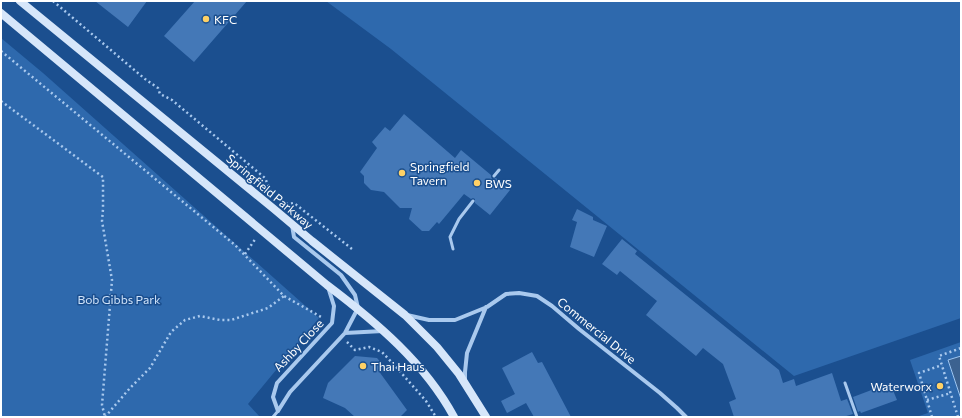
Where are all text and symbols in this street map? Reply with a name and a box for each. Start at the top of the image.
place label: KFC [214,12,237,26]
marker: KFC [201,14,211,24]
street label: Springfield Parkway [224,151,316,231]
place label: Springfield Tavern [410,159,470,187]
marker: Springfield Tavern [397,168,407,178]
place label: BWS [485,176,512,190]
marker: BWS [472,178,482,188]
park label: Bob Gibbs Park [77,292,161,306]
street label: Commercial Drive [555,294,639,366]
street label: Ashby Close [270,316,326,374]
place label: Thai Haus [371,359,425,373]
marker: Thai Haus [358,361,368,371]
place label: Waterworx [870,379,933,393]
marker: Waterworx [935,381,945,391]

